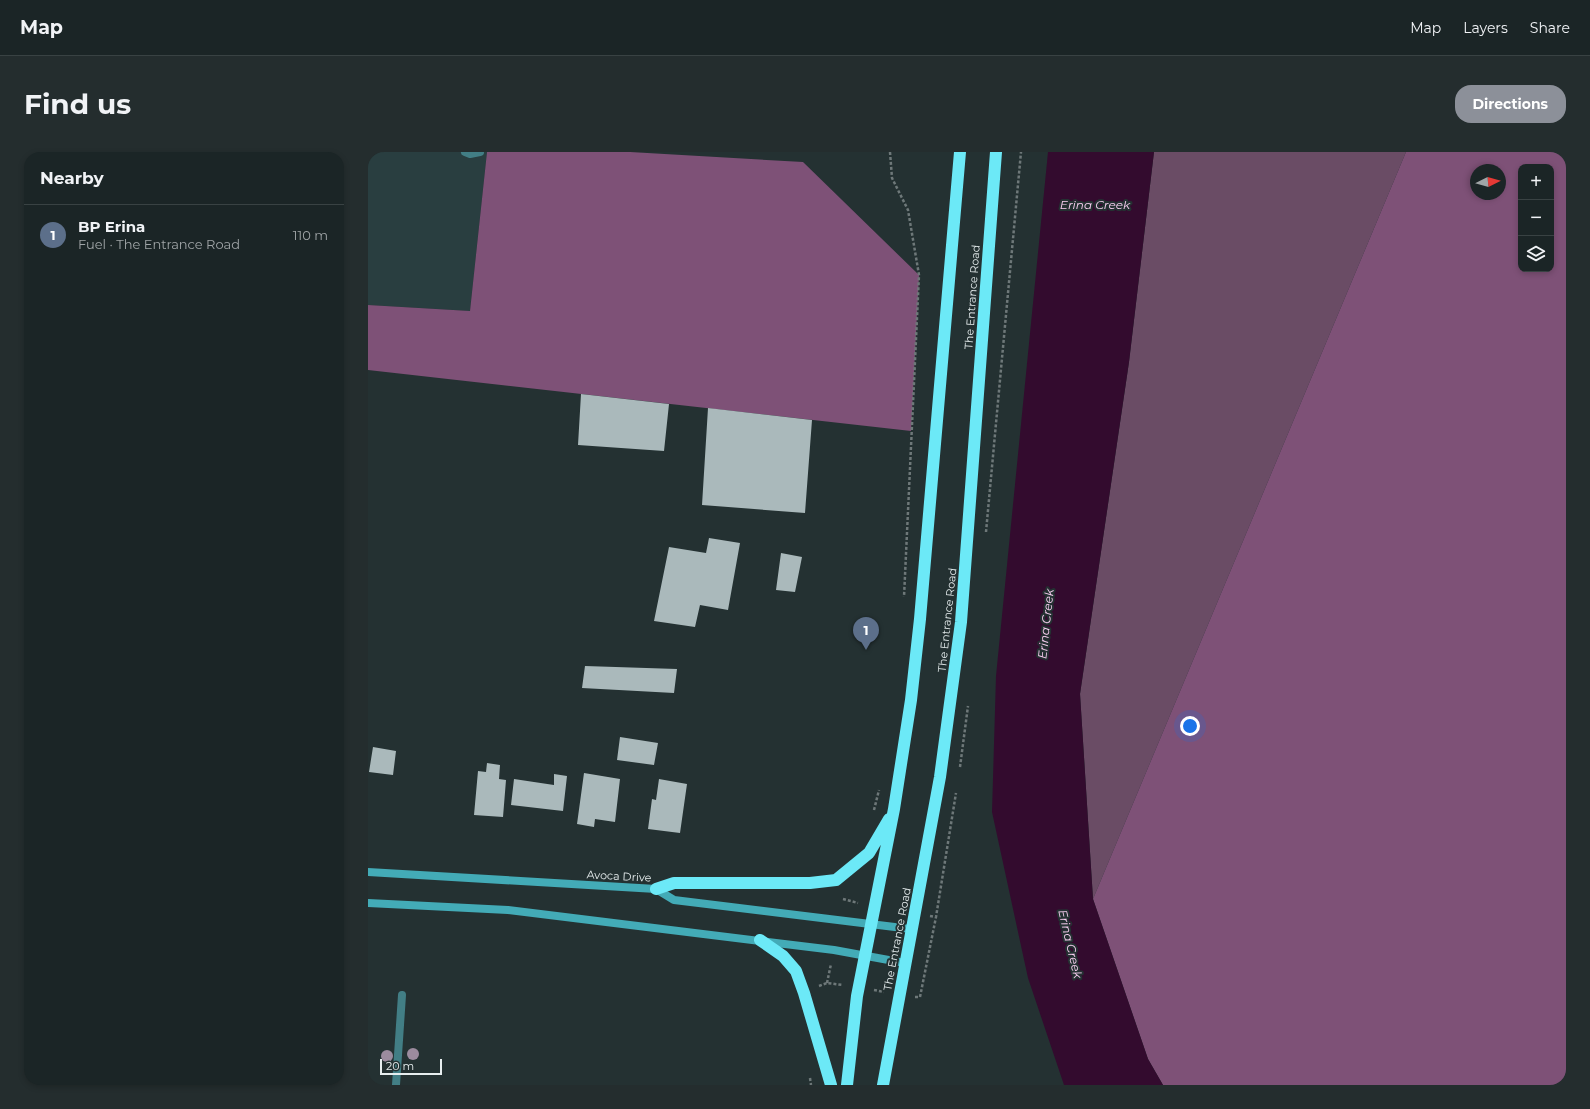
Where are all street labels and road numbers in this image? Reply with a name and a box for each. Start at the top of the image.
street label: The Entrance Road [961,244,983,350]
street label: The Entrance Road [935,567,959,673]
street label: Avoca Drive [586,867,652,885]
street label: The Entrance Road [880,886,914,992]

